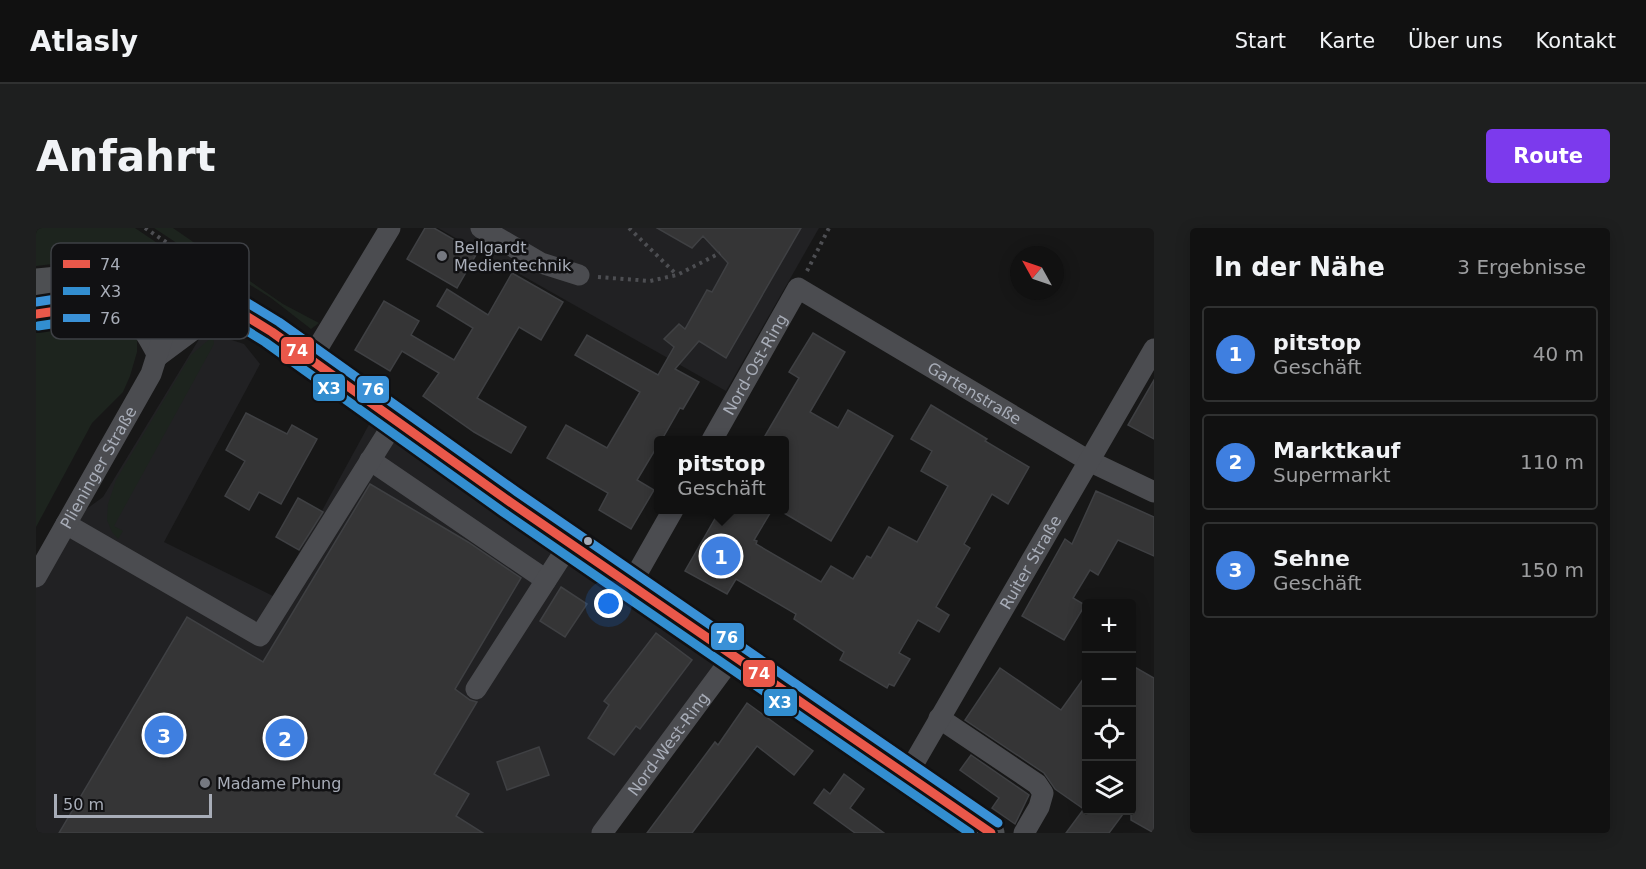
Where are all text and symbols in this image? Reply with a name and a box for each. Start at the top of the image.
text: Atlasly [30,25,138,58]
text: Start [1235,29,1286,53]
text: Karte [1319,29,1375,53]
text: Über uns [1408,29,1503,53]
text: Kontakt [1536,29,1616,53]
button: Route [1486,129,1610,183]
text: Anfahrt [36,132,216,181]
place label: Bellgardt Medientechnik [454,238,572,275]
legend [51,243,249,339]
north arrow [1010,246,1064,300]
marker: Bellgardt Medientechnik [435,249,449,263]
text: In der Nähe [1214,252,1385,282]
text: 74 [100,255,120,274]
text: 3 Ergebnisse [1457,255,1586,279]
text: X3 [100,282,121,301]
text: 76 [100,309,120,328]
street label: Nord-Ost-Ring [719,310,791,418]
text: pitstop [1273,330,1361,355]
line badge: 74 [280,336,315,365]
text: 74 [286,341,308,360]
text: 1 [1229,342,1242,366]
text: 40 m [1533,342,1584,366]
text: Geschäft [1273,355,1362,379]
street label: Gartenstraße [924,358,1025,428]
line badge: X3 [312,373,346,402]
line badge: 76 [356,375,390,404]
text: X3 [317,379,341,398]
text: 76 [362,380,384,399]
street label: Plieninger Straße [56,403,140,532]
popup [654,436,789,514]
text: Marktkauf [1273,438,1400,463]
text: 2 [1229,450,1242,474]
text: 110 m [1520,450,1584,474]
text: pitstop [677,451,765,476]
text: Supermarkt [1273,463,1391,487]
text: Geschäft [677,476,766,500]
street label: Ruiter Straße [996,512,1065,613]
pin: 1 [702,534,740,578]
unlabelled marker [582,535,594,547]
text: Sehne [1273,546,1350,571]
text: 3 [1229,558,1242,582]
text: 150 m [1520,558,1584,582]
text: Geschäft [1273,571,1362,595]
your location [594,589,623,618]
map controls [1082,599,1136,815]
button: + [1082,599,1136,653]
line badge: 76 [710,622,745,651]
text: 76 [716,628,738,647]
button: − [1082,653,1136,707]
line badge: 74 [742,659,776,688]
text: 74 [748,664,770,683]
street label: Nord-West-Ring [623,688,713,799]
line badge: X3 [763,688,798,717]
text: X3 [768,693,792,712]
button: locate [1082,707,1136,761]
pin: 3 [144,712,184,758]
pin: 2 [266,716,304,760]
button: layers [1082,761,1136,815]
place label: Madame Phung [217,774,341,793]
marker: Madame Phung [198,776,212,790]
scale bar [54,791,212,818]
text: 50 m [63,795,104,814]

